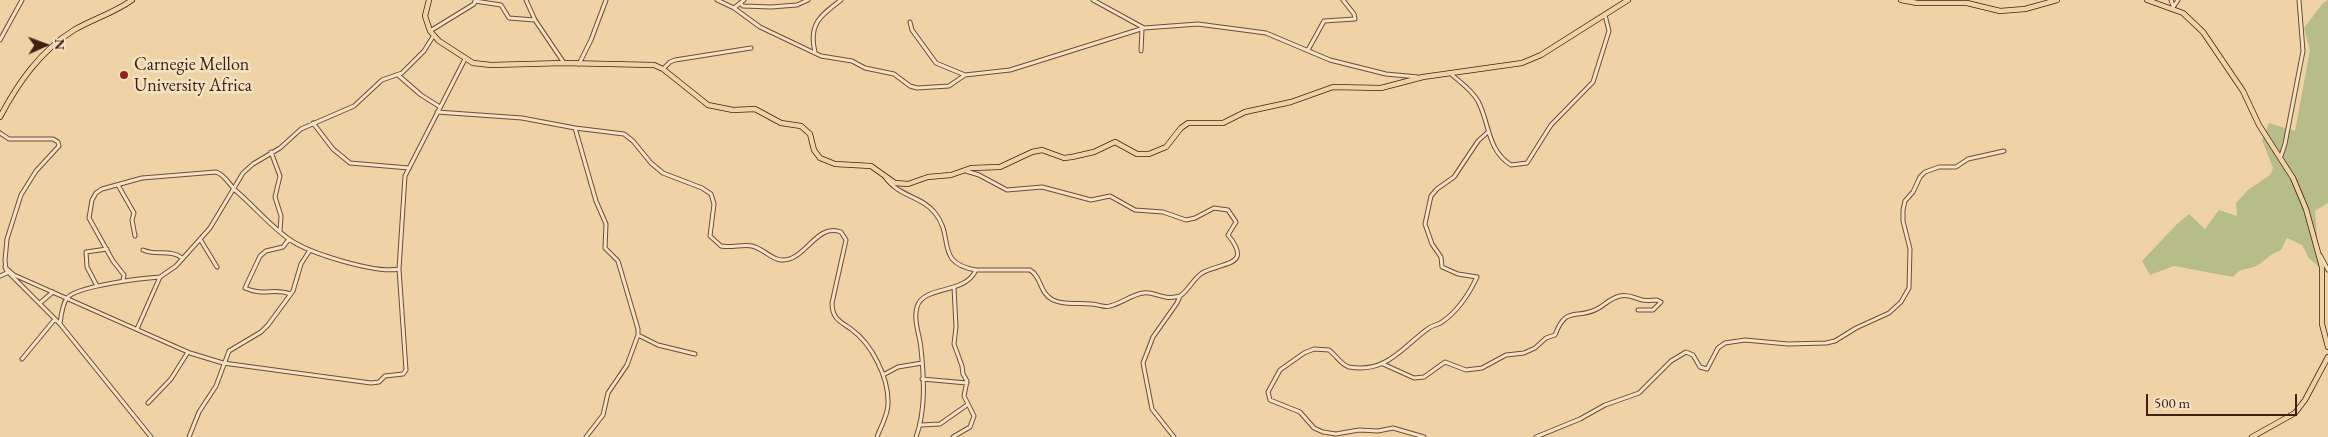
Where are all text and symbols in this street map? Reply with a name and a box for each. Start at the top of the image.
north arrow [20,20,70,70]
text: N [51,38,69,50]
place label: Carnegie Mellon University Africa [134,54,252,96]
marker: Carnegie Mellon University Africa [118,69,130,81]
scale bar [2148,384,2299,416]
text: 500 m [2154,393,2190,412]

